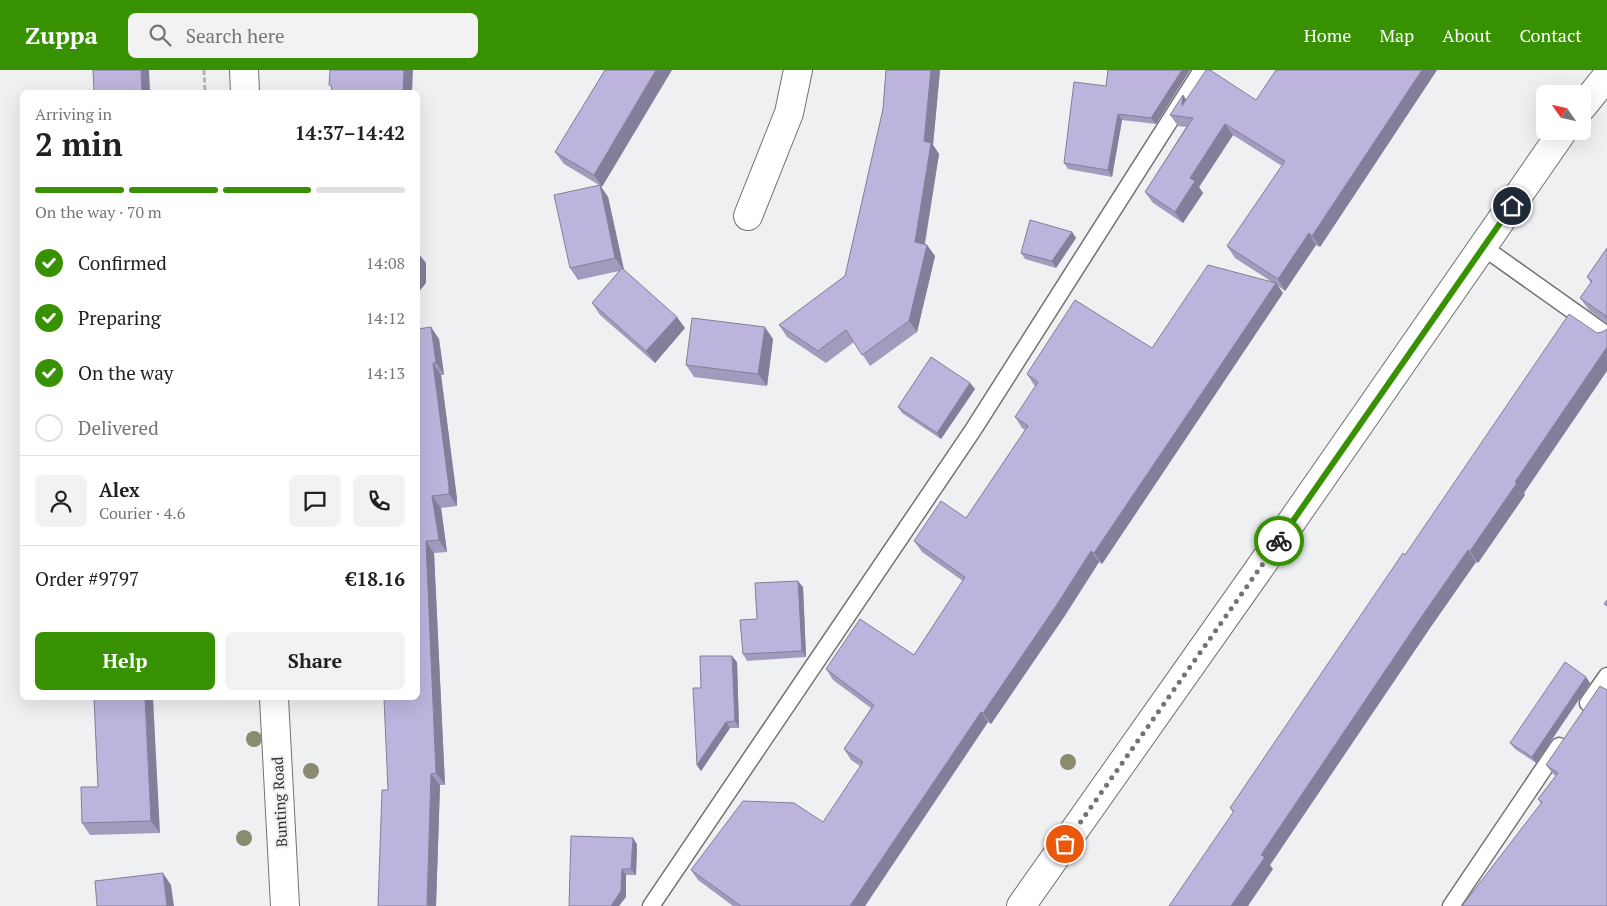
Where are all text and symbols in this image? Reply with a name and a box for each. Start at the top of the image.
search box [128,13,478,58]
text: Zuppa [25,19,98,51]
icon: search [146,21,174,49]
text: Search here [186,23,285,48]
text: Home [1304,23,1351,47]
text: Map [1379,23,1414,47]
text: About [1442,23,1491,47]
text: Contact [1519,23,1582,47]
north arrow [1536,85,1591,140]
map controls [1536,85,1591,140]
text: Arriving in [35,103,112,125]
text: 14:37–14:42 [295,120,405,145]
text: 2 min [35,123,123,165]
pin [1491,185,1533,227]
icon: home [1498,192,1526,220]
text: On the way · 70 m [35,201,162,223]
icon: check [35,249,63,277]
text: Confirmed [78,250,167,275]
text: 14:08 [366,252,405,274]
icon: check [35,304,63,332]
text: Preparing [78,305,161,330]
text: 14:12 [366,307,405,329]
icon: check [35,359,63,387]
text: On the way [78,360,173,385]
text: 14:13 [366,362,405,384]
text: Delivered [78,415,159,440]
button: person [35,475,87,527]
button: chat [289,475,341,527]
button: phone [353,475,405,527]
text: Alex [99,477,140,502]
text: Courier · 4.6 [99,502,185,524]
courier [1254,516,1304,566]
icon: bike [1265,527,1293,555]
text: Order #9797 [35,566,139,591]
text: €18.16 [346,566,405,591]
button: Help [35,632,215,690]
button: Share [225,632,405,690]
street label: Bunting Road [267,756,291,848]
pin [1044,823,1086,865]
icon: bag [1051,830,1079,858]

